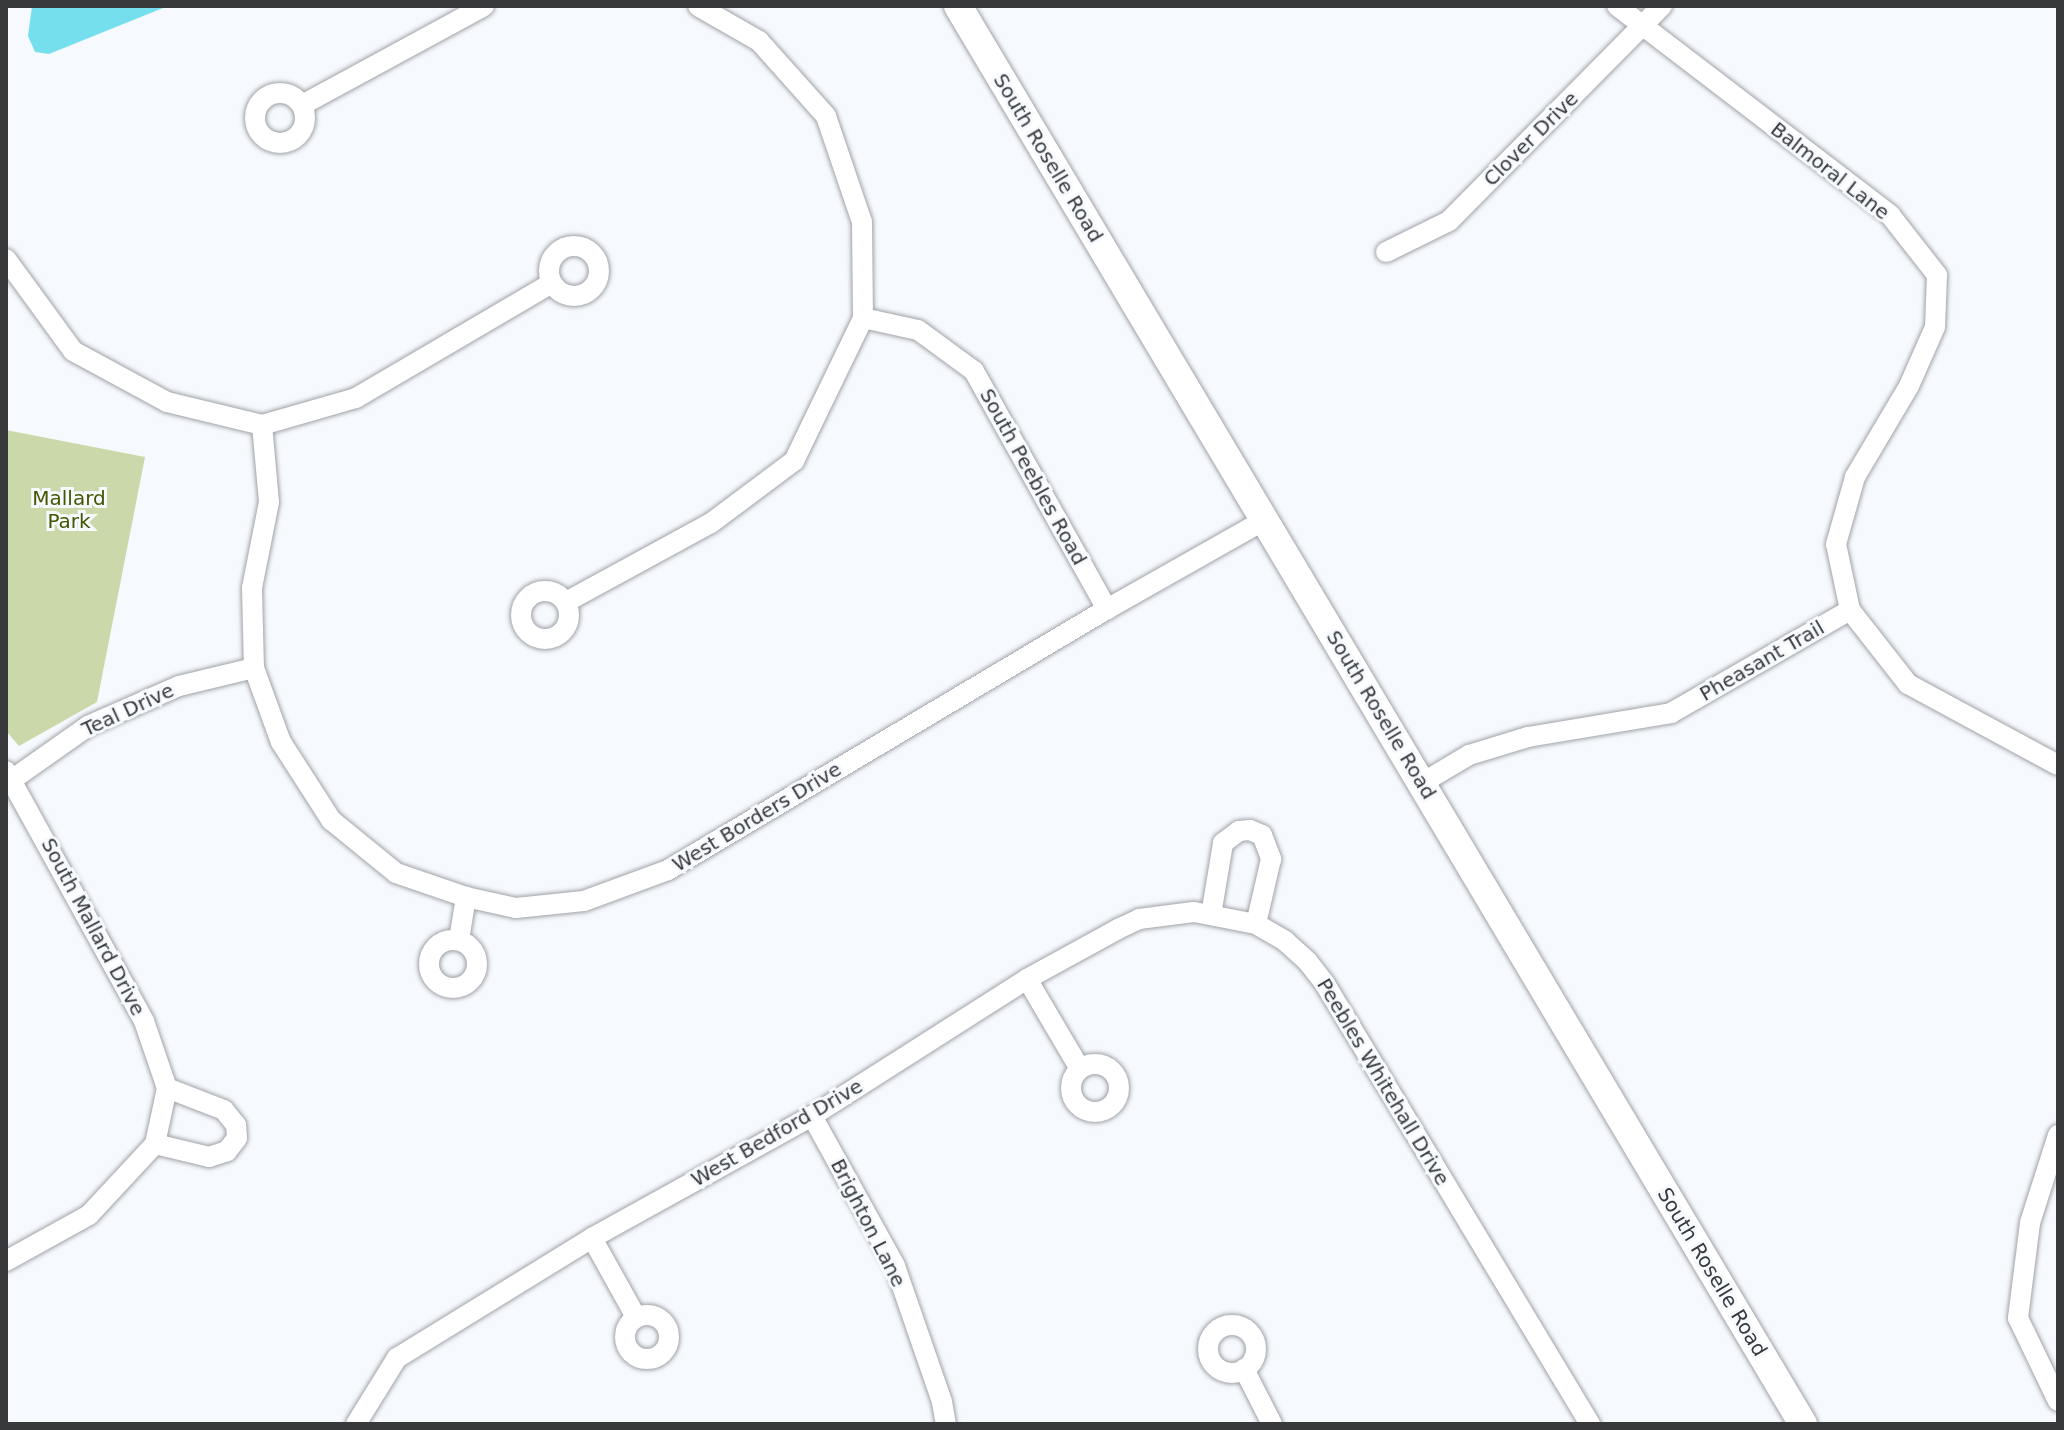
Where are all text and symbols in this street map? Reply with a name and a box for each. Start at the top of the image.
street label: South Roselle Road [988,69,1108,247]
street label: Clover Drive [1479,87,1583,191]
street label: Balmoral Lane [1766,117,1894,225]
street label: South Peebles Road [975,385,1091,569]
park label: Mallard Park [32,487,106,534]
street label: Pheasant Trail [1696,616,1828,706]
street label: South Roselle Road [1321,626,1441,804]
street label: Teal Drive [78,678,178,742]
street label: West Borders Drive [668,757,846,877]
street label: South Mallard Drive [36,834,150,1020]
street label: Peebles Whitehall Drive [1312,974,1454,1190]
street label: West Bedford Drive [687,1074,867,1192]
street label: Brighton Lane [825,1155,911,1291]
street label: South Roselle Road [1652,1183,1772,1361]

